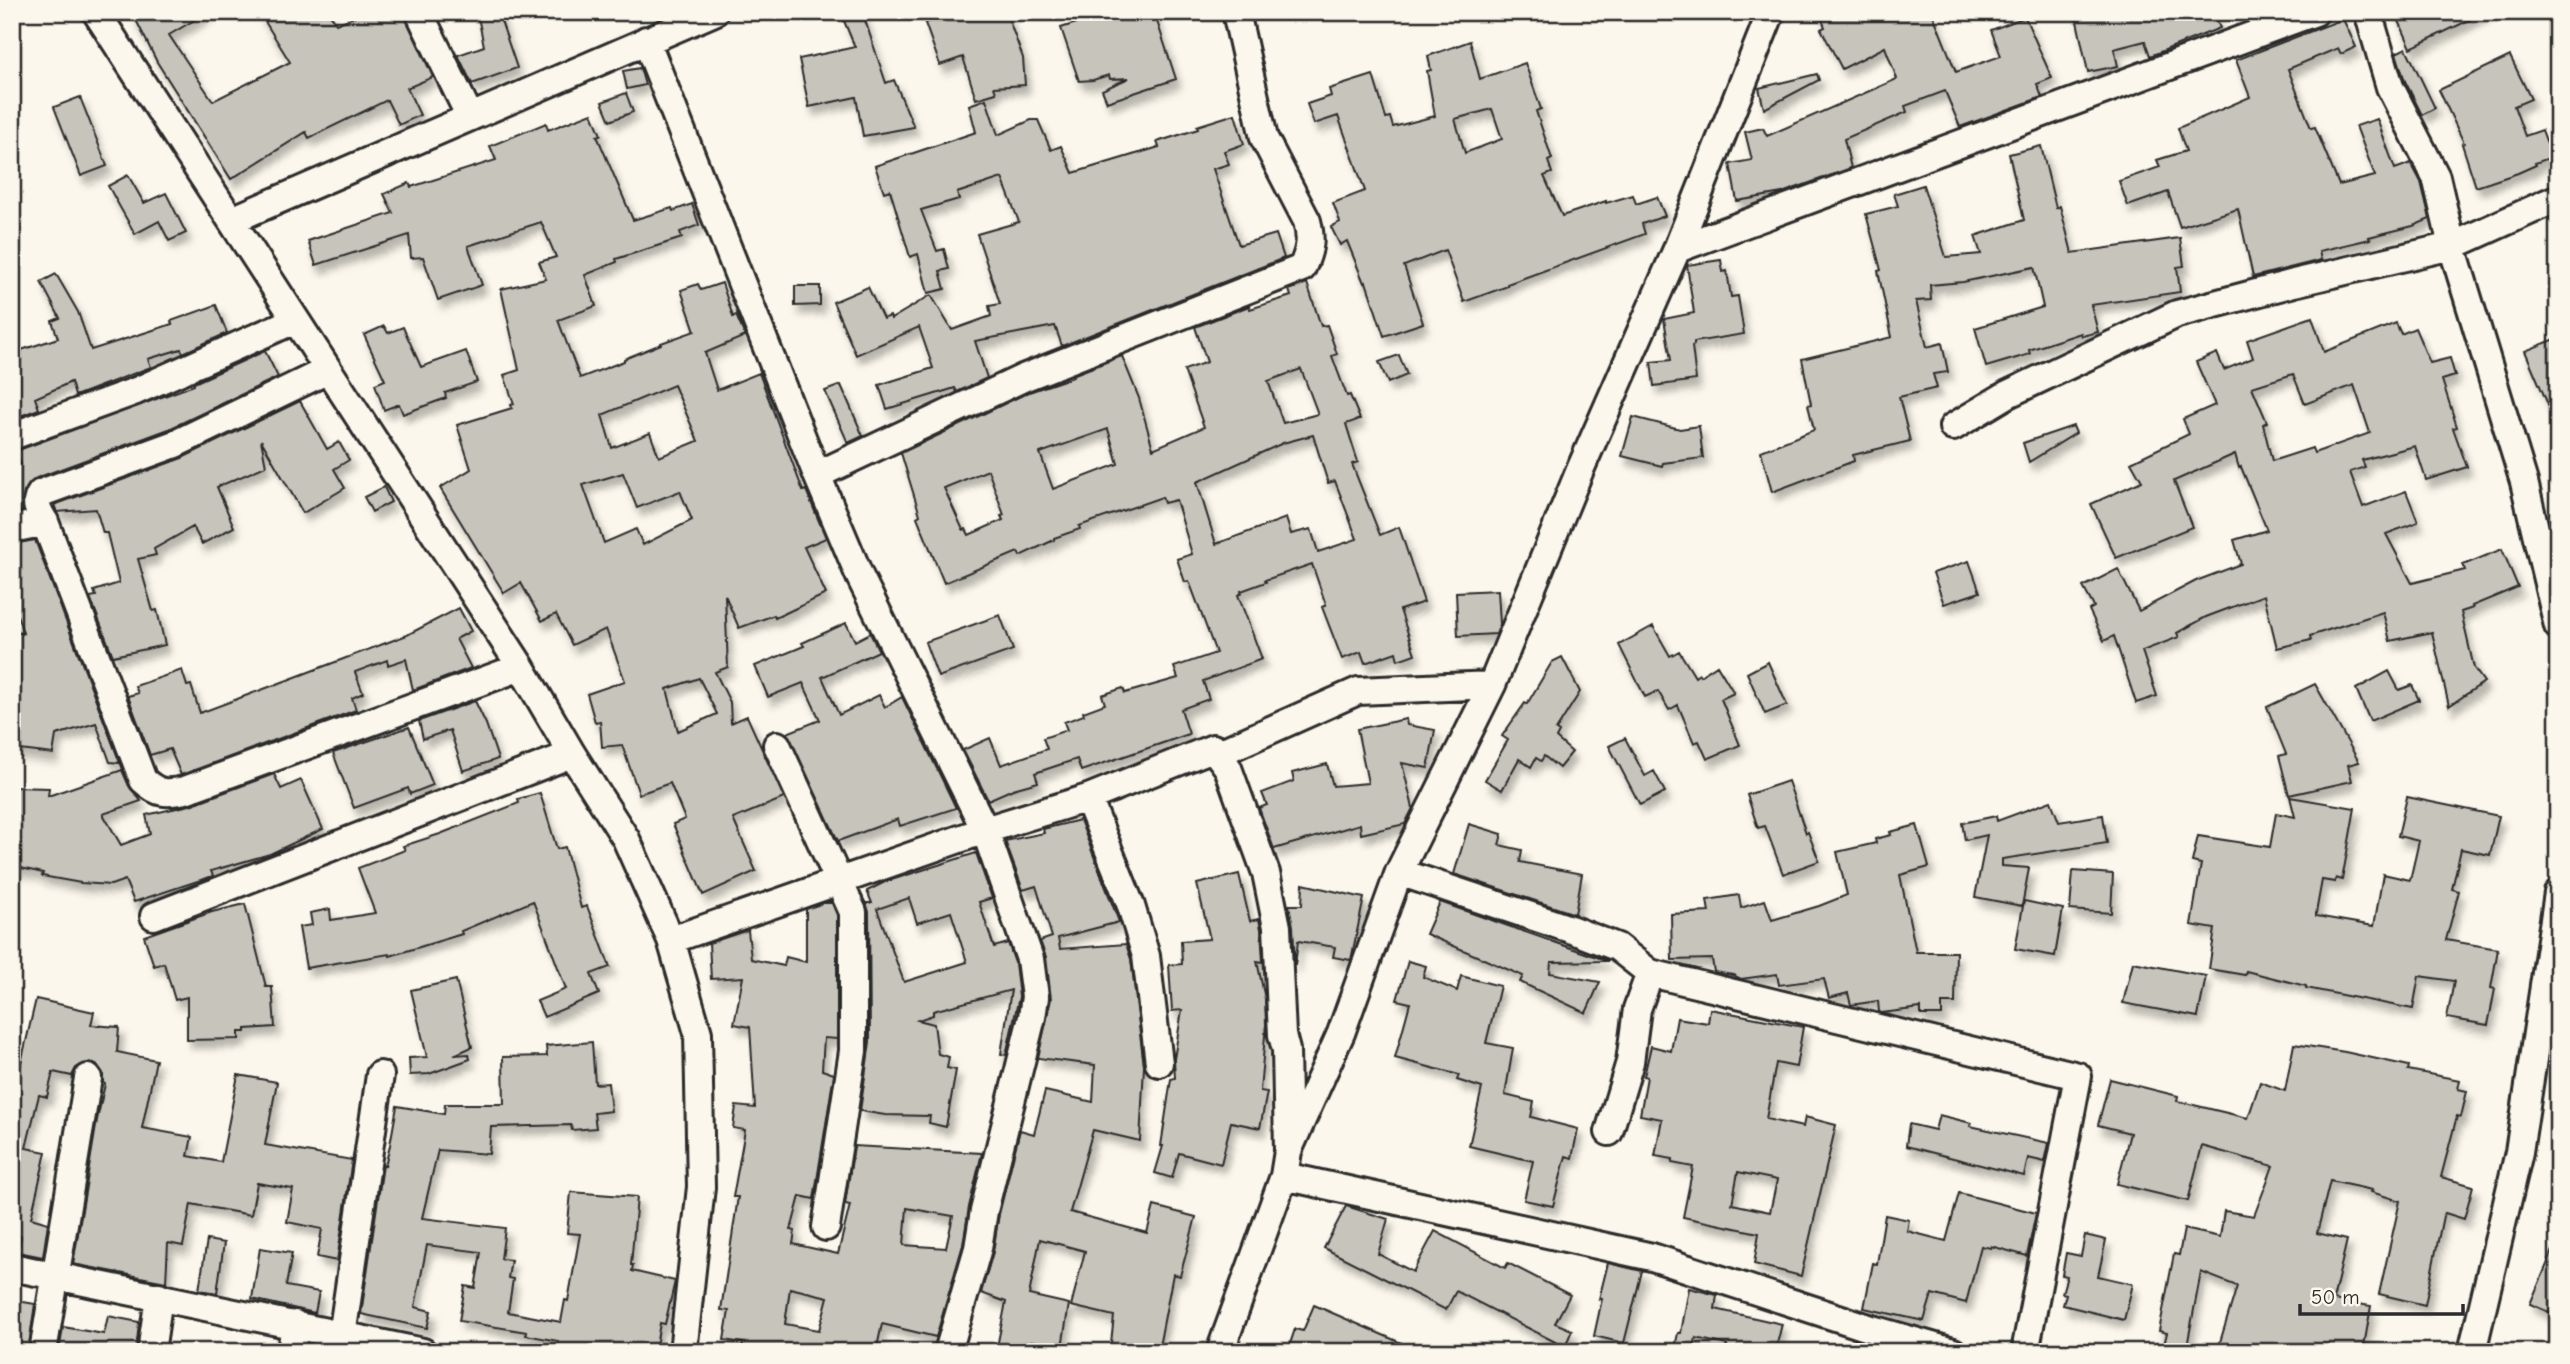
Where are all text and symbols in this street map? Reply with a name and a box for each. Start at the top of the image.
scale bar [2300,1273,2463,1317]
text: 50 m [2311,1285,2360,1309]

